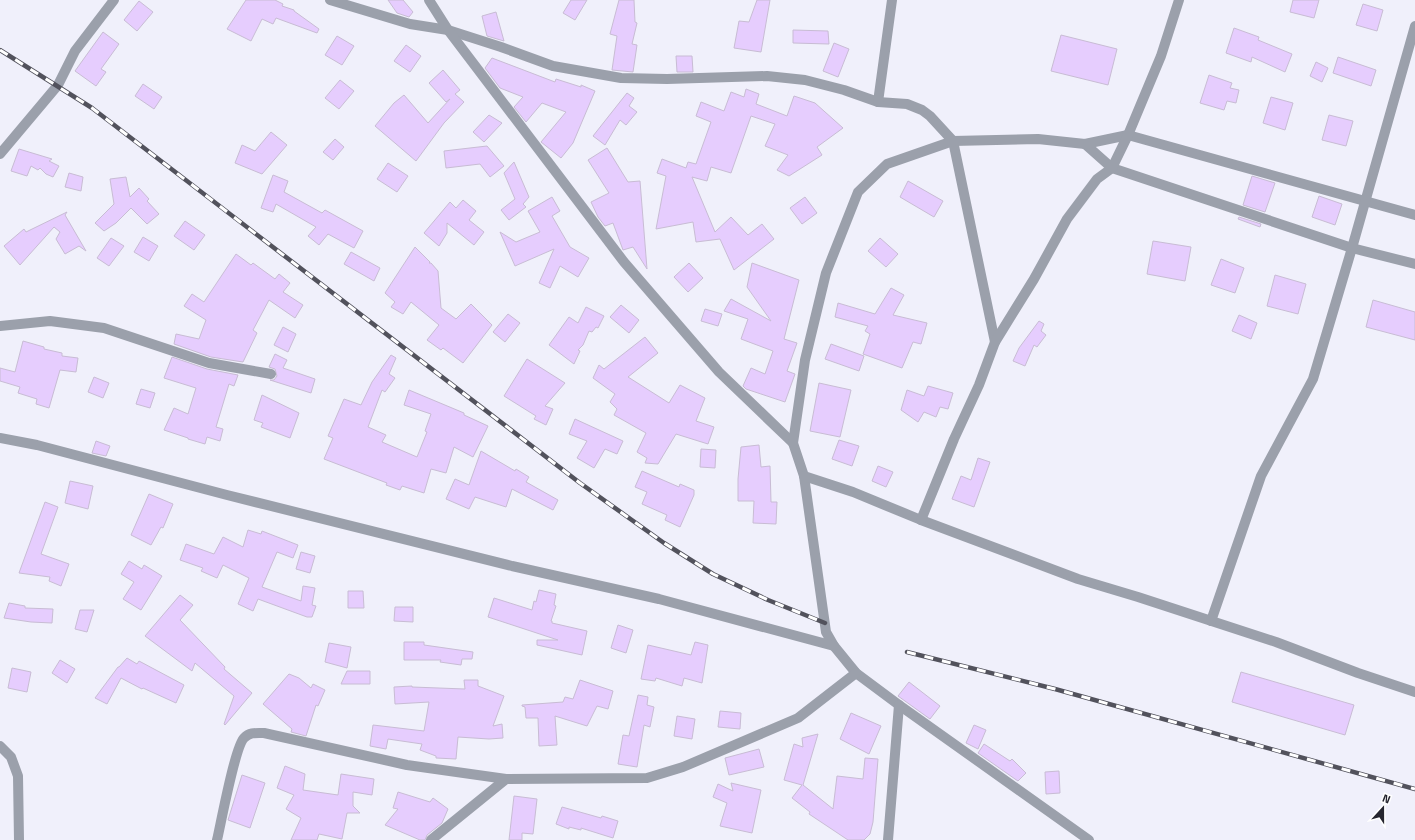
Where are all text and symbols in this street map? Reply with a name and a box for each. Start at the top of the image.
north arrow [1363,788,1403,828]
text: N [1380,790,1393,807]

